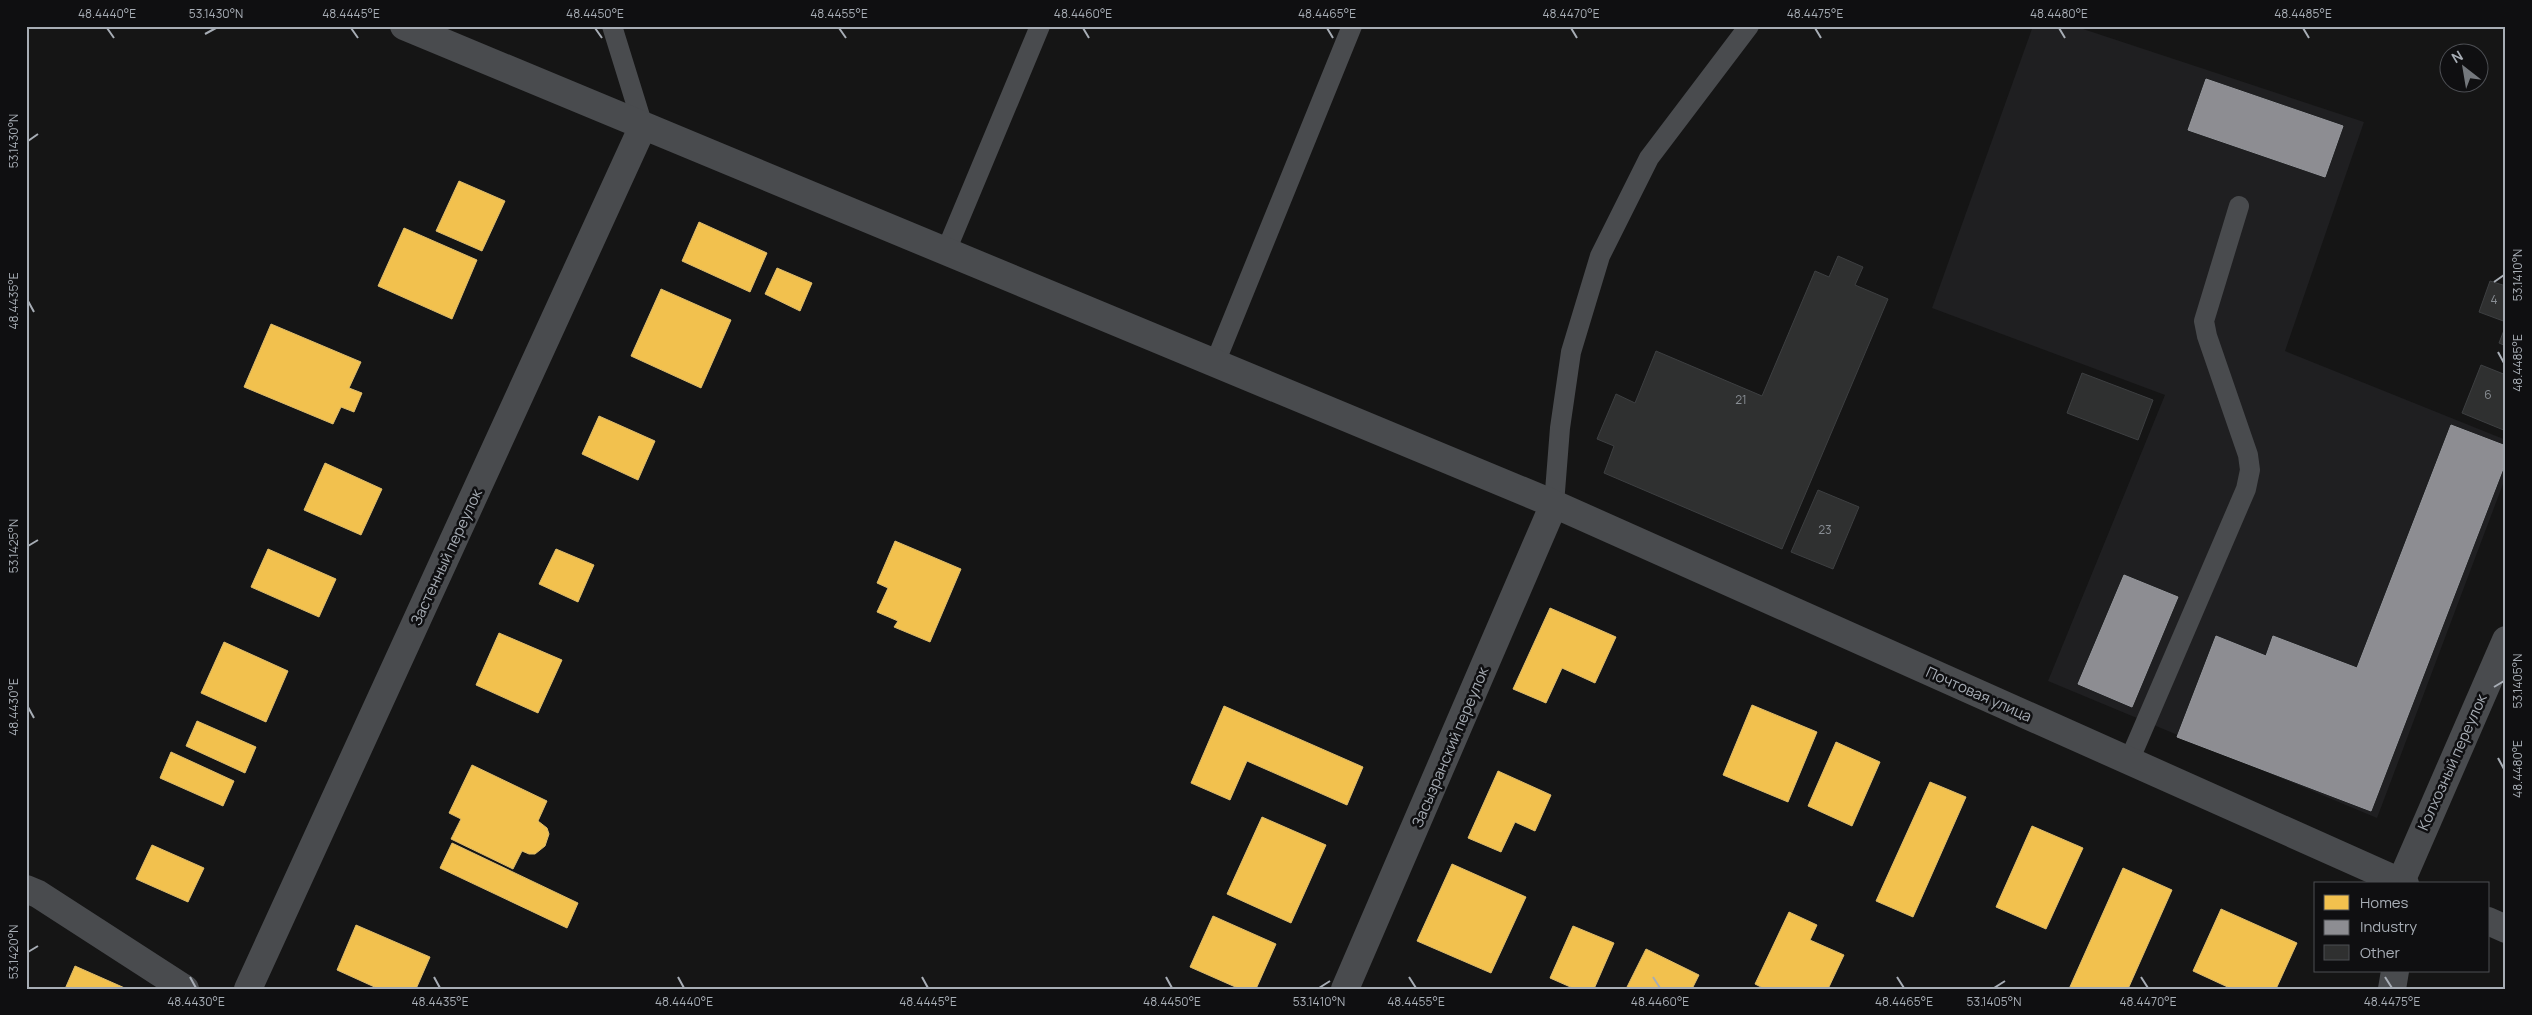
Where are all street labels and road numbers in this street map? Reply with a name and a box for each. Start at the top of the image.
street label: Застенный переулок [405,485,487,629]
street label: Почтовая улица [1923,661,2035,727]
street label: Засызранский переулок [1407,663,1494,830]
street label: Колхозный переулок [2412,690,2492,834]

